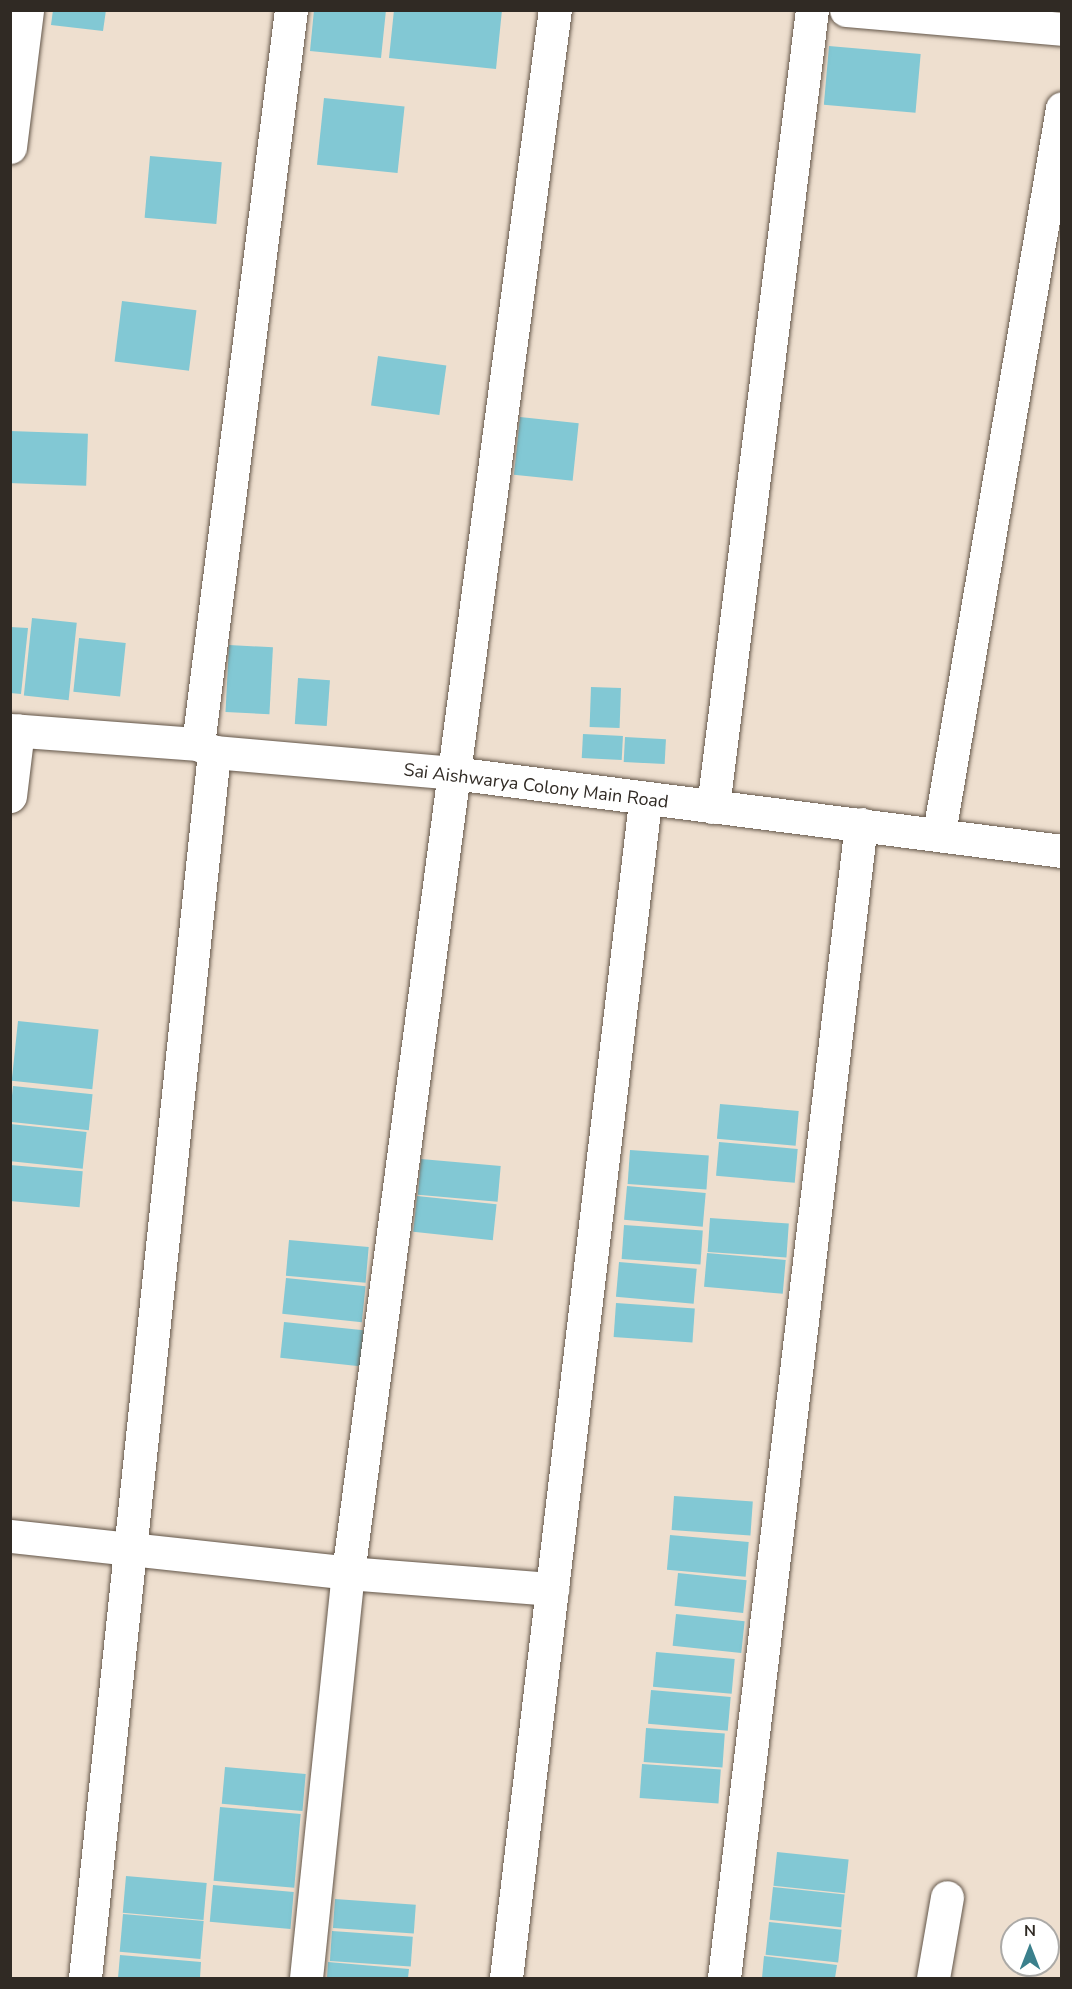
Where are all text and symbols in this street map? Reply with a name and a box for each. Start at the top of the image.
street label: Sai Aishwarya Colony Main Road [402,759,670,813]
north arrow [1000,1917,1060,1977]
text: N [1024,1920,1036,1942]

